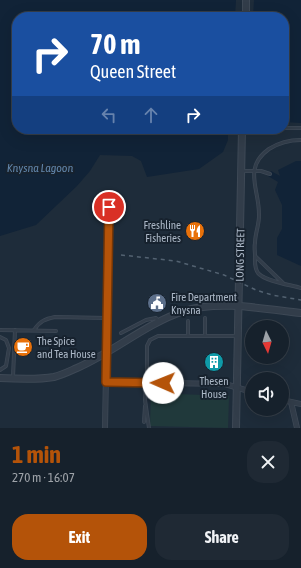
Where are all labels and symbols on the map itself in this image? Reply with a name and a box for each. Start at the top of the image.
water label: Knysna Lagoon [7,161,74,175]
pin [92,190,126,224]
place label: Freshline Fisheries [144,219,181,244]
restaurant icon: Freshline Fisheries [184,220,206,242]
street label: LONG STREET [234,228,246,282]
place label: Fire Department Knysna [171,291,237,316]
public building icon: Fire Department Knysna [146,292,168,314]
north arrow [245,320,289,364]
place label: The Spice and Tea House [37,335,96,360]
cafe icon: The Spice and Tea House [12,336,34,358]
building icon: Thesen House [203,351,225,373]
position arrow [142,362,184,404]
place label: Thesen House [199,375,229,400]

